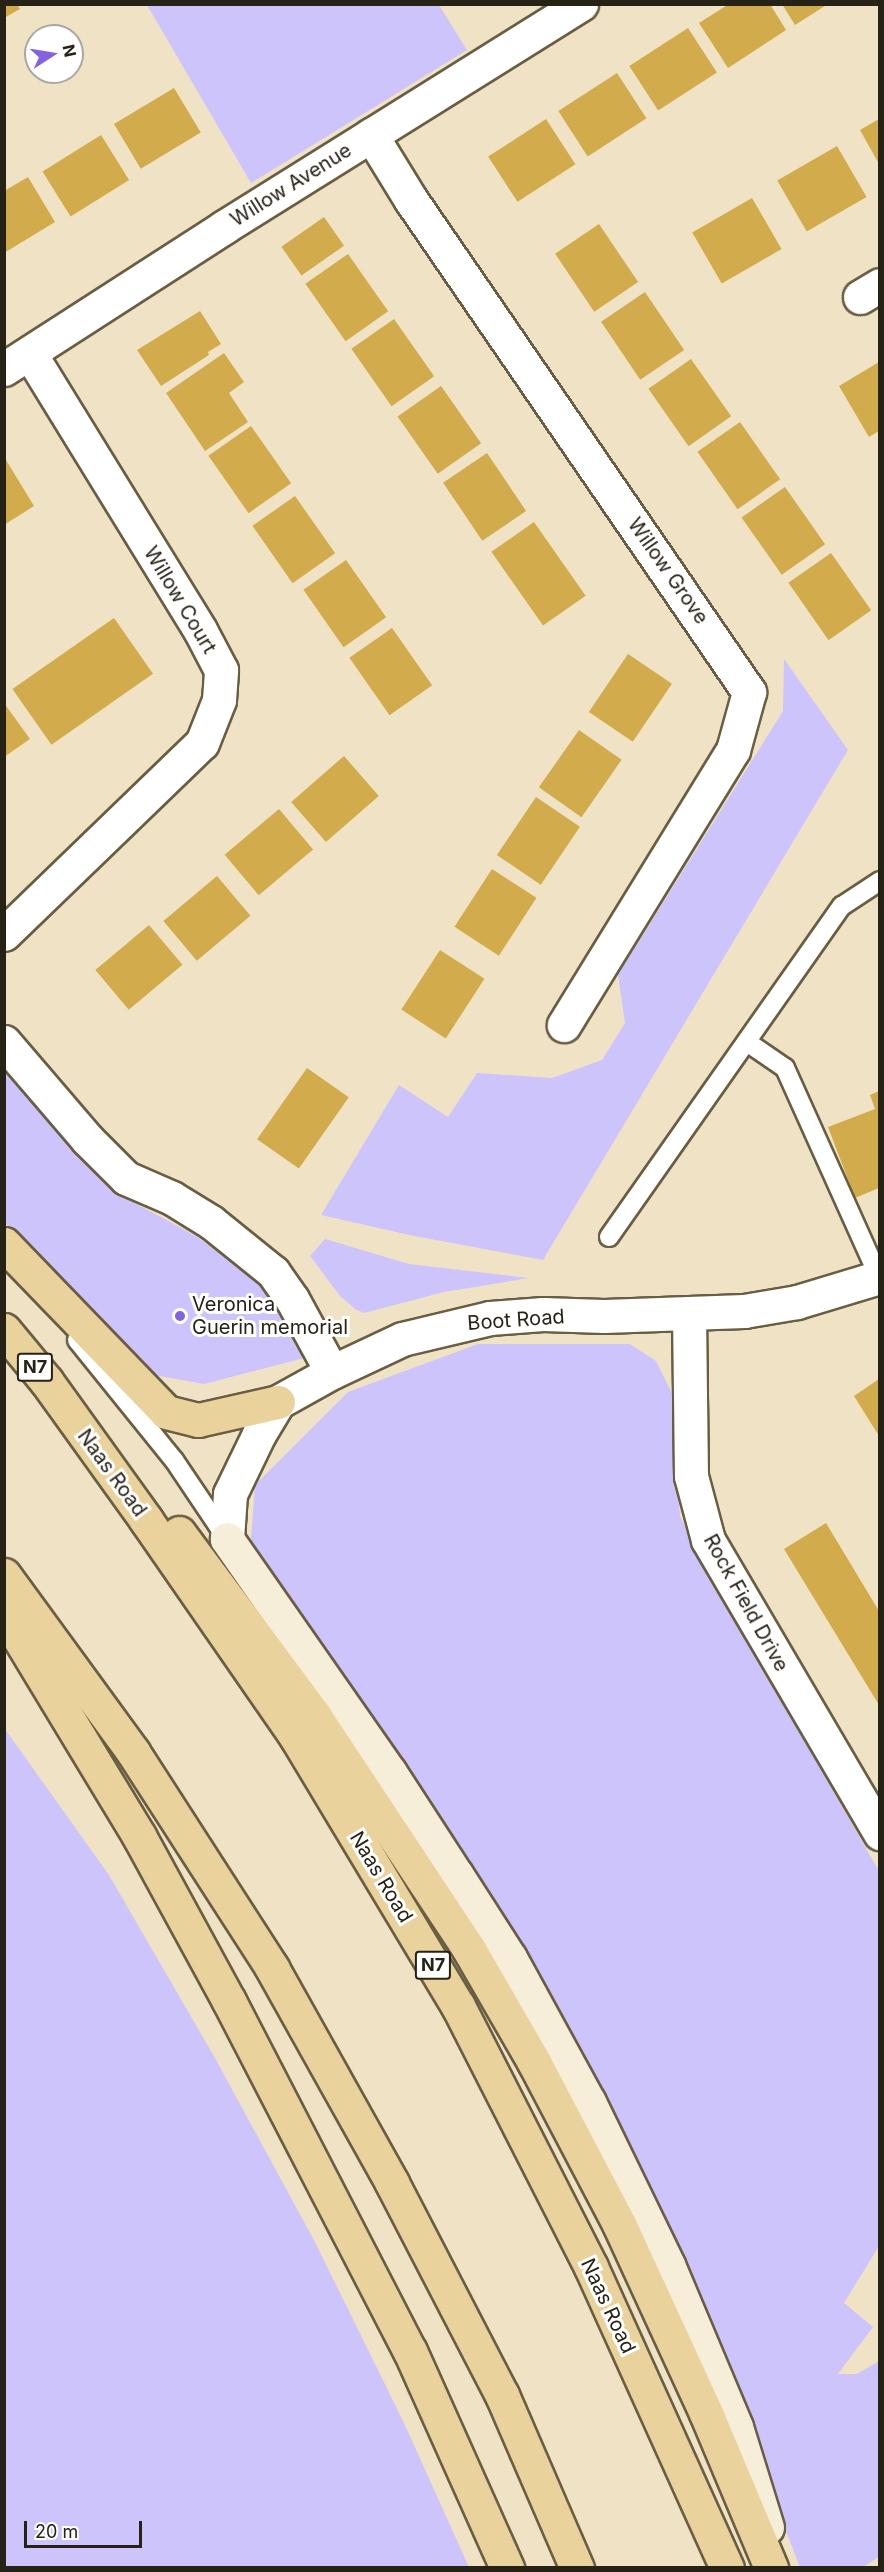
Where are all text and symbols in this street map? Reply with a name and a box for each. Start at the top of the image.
north arrow [24,24,84,84]
text: N [59,43,81,59]
street label: Willow Avenue [226,138,356,232]
street label: Willow Grove [623,513,713,629]
street label: Willow Court [139,542,221,658]
place label: Veronica Guerin memorial [192,1292,348,1339]
street label: Boot Road [467,1305,565,1335]
marker: Veronica Guerin memorial [173,1309,187,1323]
road number: N7 [15,1352,54,1382]
street label: Naas Road [72,1425,152,1521]
street label: Rock Field Drive [698,1530,794,1676]
street label: Naas Road [344,1827,418,1927]
road number: N7 [414,1950,452,1980]
street label: Naas Road [576,2255,640,2357]
scale bar [27,2509,146,2547]
text: 20 m [35,2521,78,2542]

